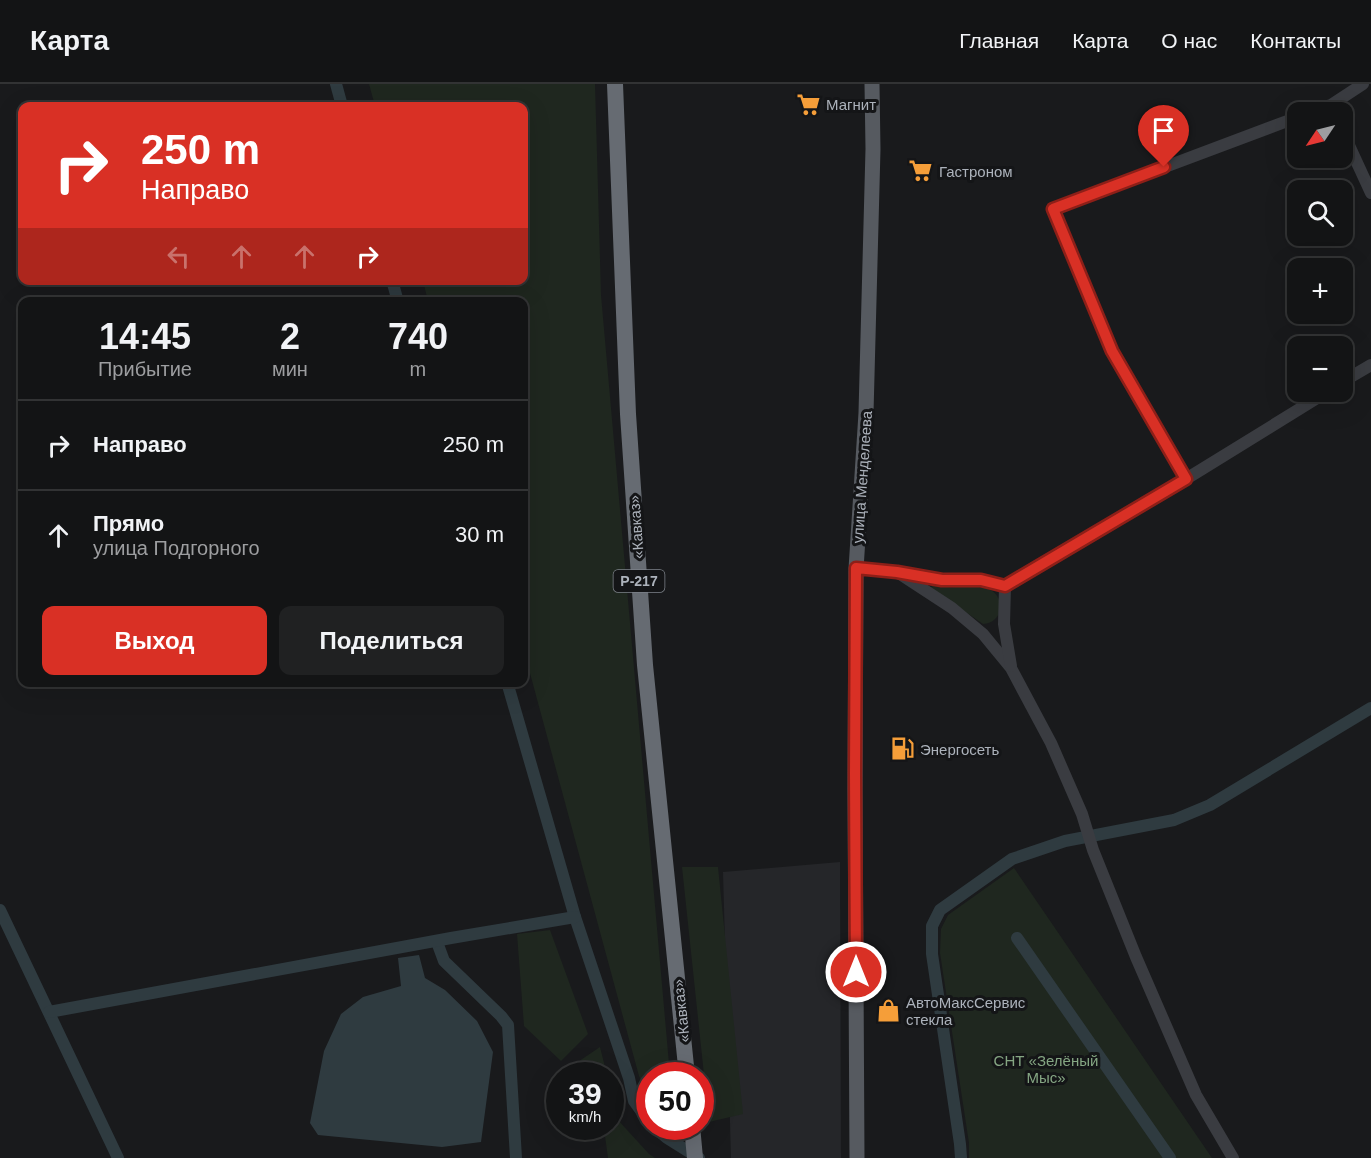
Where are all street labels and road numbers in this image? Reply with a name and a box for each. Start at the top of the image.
street label: улица Менделеева [849,409,875,544]
street label: «Кавказ» [625,495,647,559]
road number: Р-217 [614,570,664,592]
street label: «Кавказ» [669,978,693,1044]

